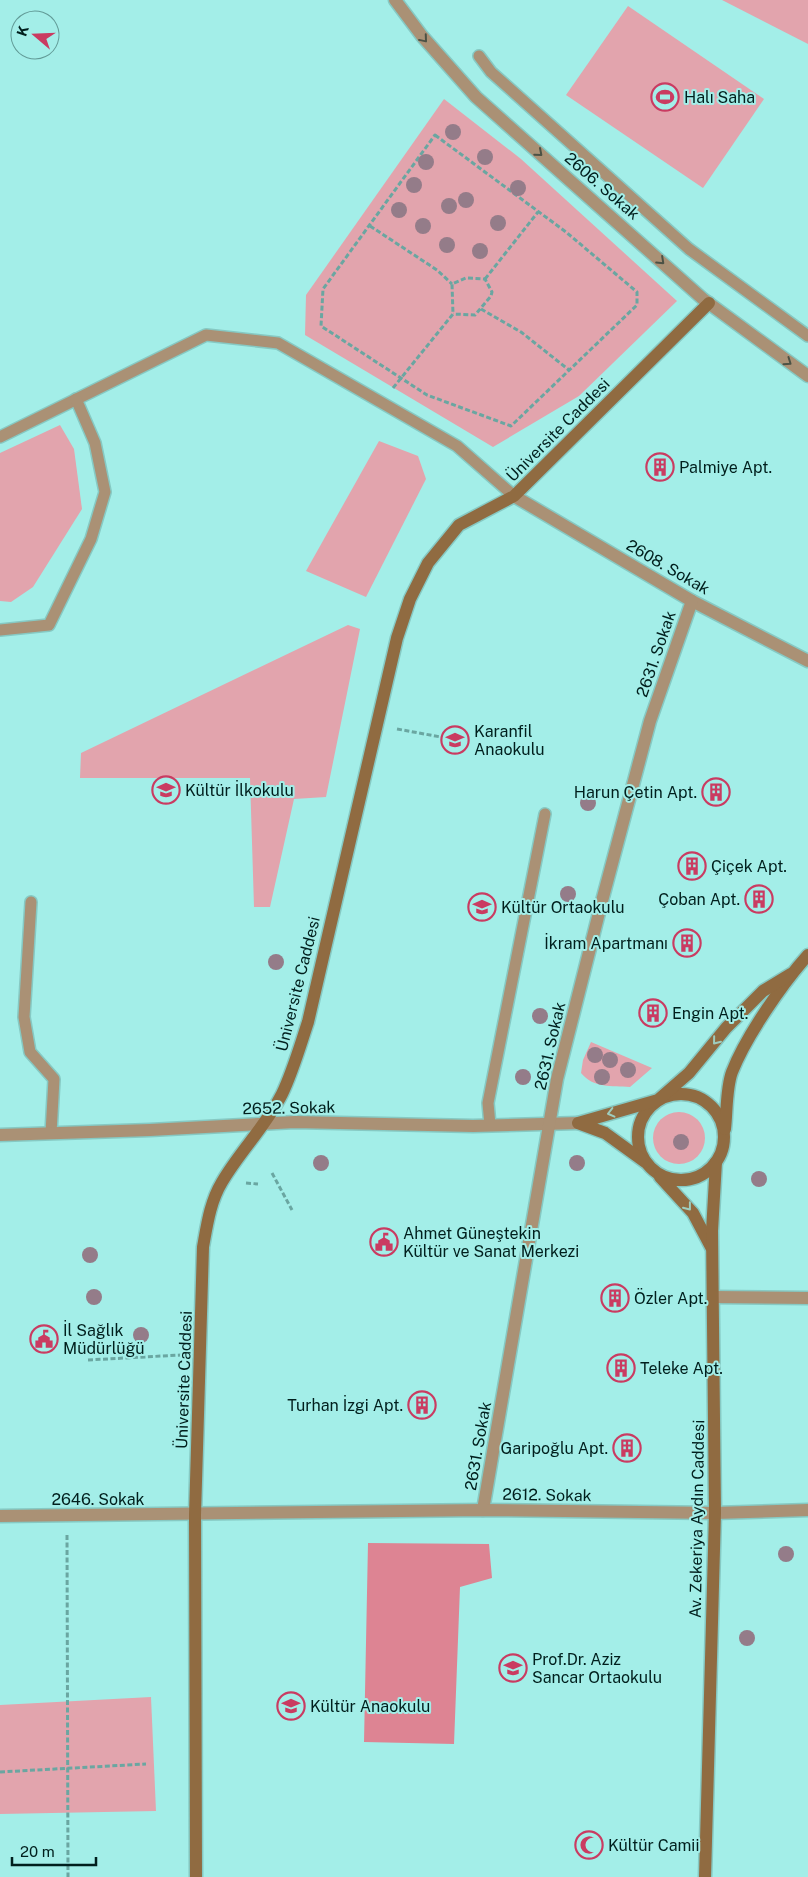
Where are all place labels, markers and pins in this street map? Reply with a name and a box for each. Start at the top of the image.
sports icon: Halı Saha [650,82,680,112]
place label: Halı Saha [684,88,755,107]
building icon: Palmiye Apt. [645,452,675,482]
place label: Palmiye Apt. [679,458,772,477]
place label: Karanfil Anaokulu [474,722,545,759]
school or university icon: Karanfil Anaokulu [440,725,470,755]
school or university icon: Kültür İlkokulu [151,775,181,805]
building icon: Harun Çetin Apt. [701,777,731,807]
place label: Kültür İlkokulu [185,780,294,800]
place label: Harun Çetin Apt. [574,783,697,802]
building icon: Çiçek Apt. [677,851,707,881]
place label: Çiçek Apt. [711,857,787,876]
building icon: Çoban Apt. [744,884,774,914]
place label: Çoban Apt. [658,890,740,909]
school or university icon: Kültür Ortaokulu [467,892,497,922]
place label: Kültür Ortaokulu [501,898,625,917]
building icon: İkram Apartmanı [672,928,702,958]
place label: İkram Apartmanı [544,933,668,953]
building icon: Engin Apt. [638,998,668,1028]
place label: Engin Apt. [672,1004,748,1023]
place label: Ahmet Güneştekin Kültür ve Sanat Merkezi [403,1224,579,1261]
public building icon: Ahmet Güneştekin Kültür ve Sanat Merkezi [369,1227,399,1257]
building icon: Özler Apt. [600,1283,630,1313]
place label: Özler Apt. [634,1288,707,1308]
place label: İl Sağlık Müdürlüğü [63,1320,145,1358]
public building icon: İl Sağlık Müdürlüğü [29,1324,59,1354]
building icon: Teleke Apt. [606,1353,636,1383]
place label: Teleke Apt. [640,1359,723,1378]
building icon: Turhan İzgi Apt. [407,1390,437,1420]
place label: Turhan İzgi Apt. [287,1395,403,1415]
building icon: Garipoğlu Apt. [612,1433,642,1463]
place label: Garipoğlu Apt. [501,1439,608,1458]
place label: Prof.Dr. Aziz Sancar Ortaokulu [532,1650,662,1687]
school or university icon: Prof.Dr. Aziz Sancar Ortaokulu [498,1653,528,1683]
school or university icon: Kültür Anaokulu [276,1691,306,1721]
place label: Kültür Anaokulu [310,1697,430,1716]
mosque icon: Kültür Camii [574,1830,604,1860]
place label: Kültür Camii [608,1836,699,1855]

